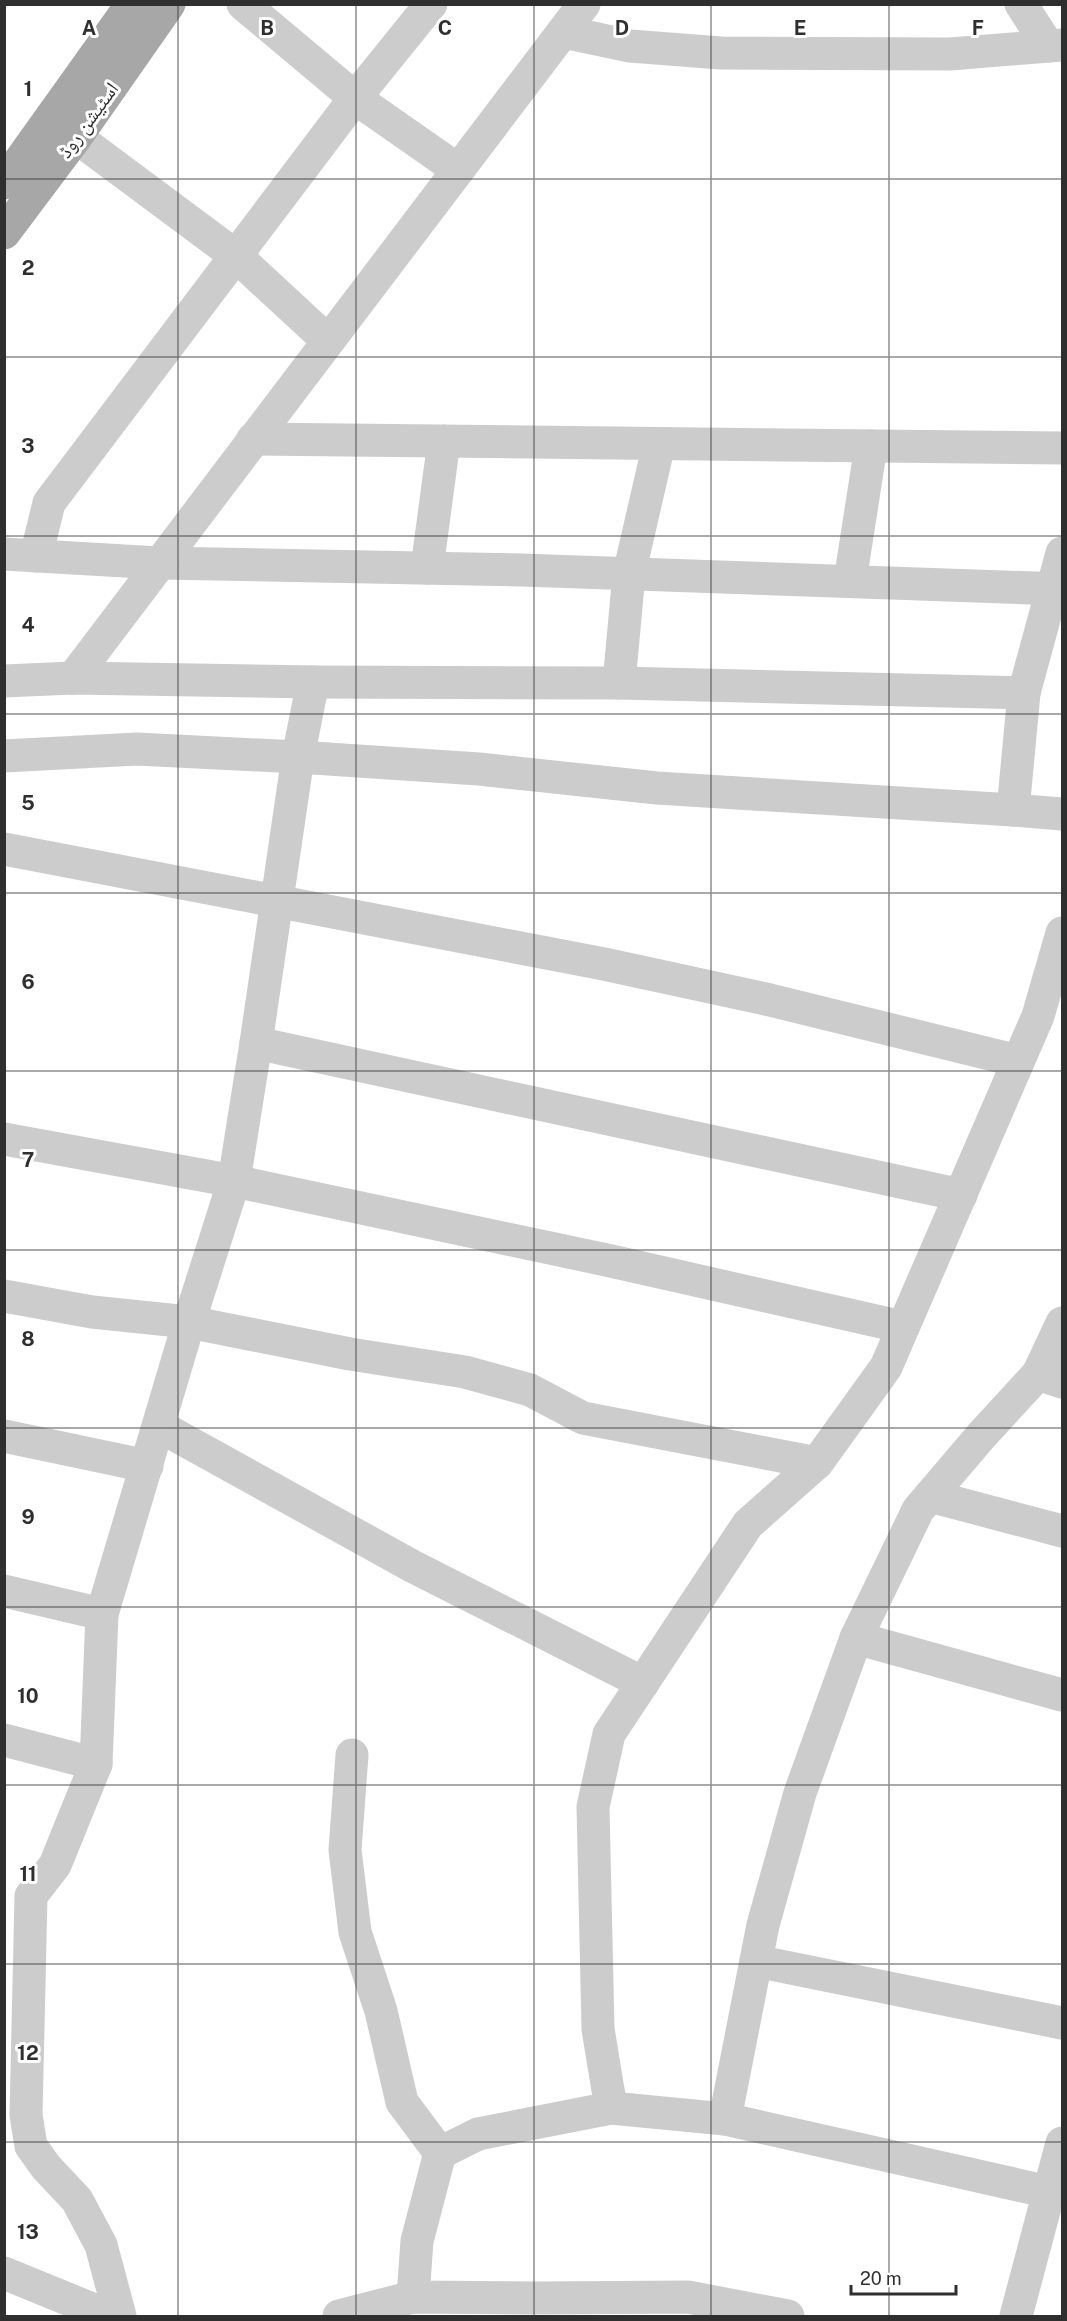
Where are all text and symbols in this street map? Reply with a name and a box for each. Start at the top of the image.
text: A [82,16,96,40]
text: B [260,16,274,40]
text: C [438,16,452,40]
text: D [615,16,629,40]
text: E [794,16,806,40]
text: F [972,16,984,40]
text: 1 [24,77,32,101]
street label: اسٹیشن روڈ [53,78,123,162]
text: 2 [22,256,34,280]
text: 3 [21,434,35,458]
text: 4 [21,613,35,637]
text: 5 [21,791,35,815]
text: 6 [21,970,35,994]
text: 7 [22,1148,34,1172]
text: 8 [21,1327,35,1351]
text: 9 [21,1505,35,1529]
text: 10 [17,1684,39,1708]
text: 11 [19,1862,37,1886]
text: 12 [17,2041,39,2065]
text: 13 [17,2220,39,2244]
scale bar [851,2258,956,2296]
text: 20 m [860,2268,902,2289]

